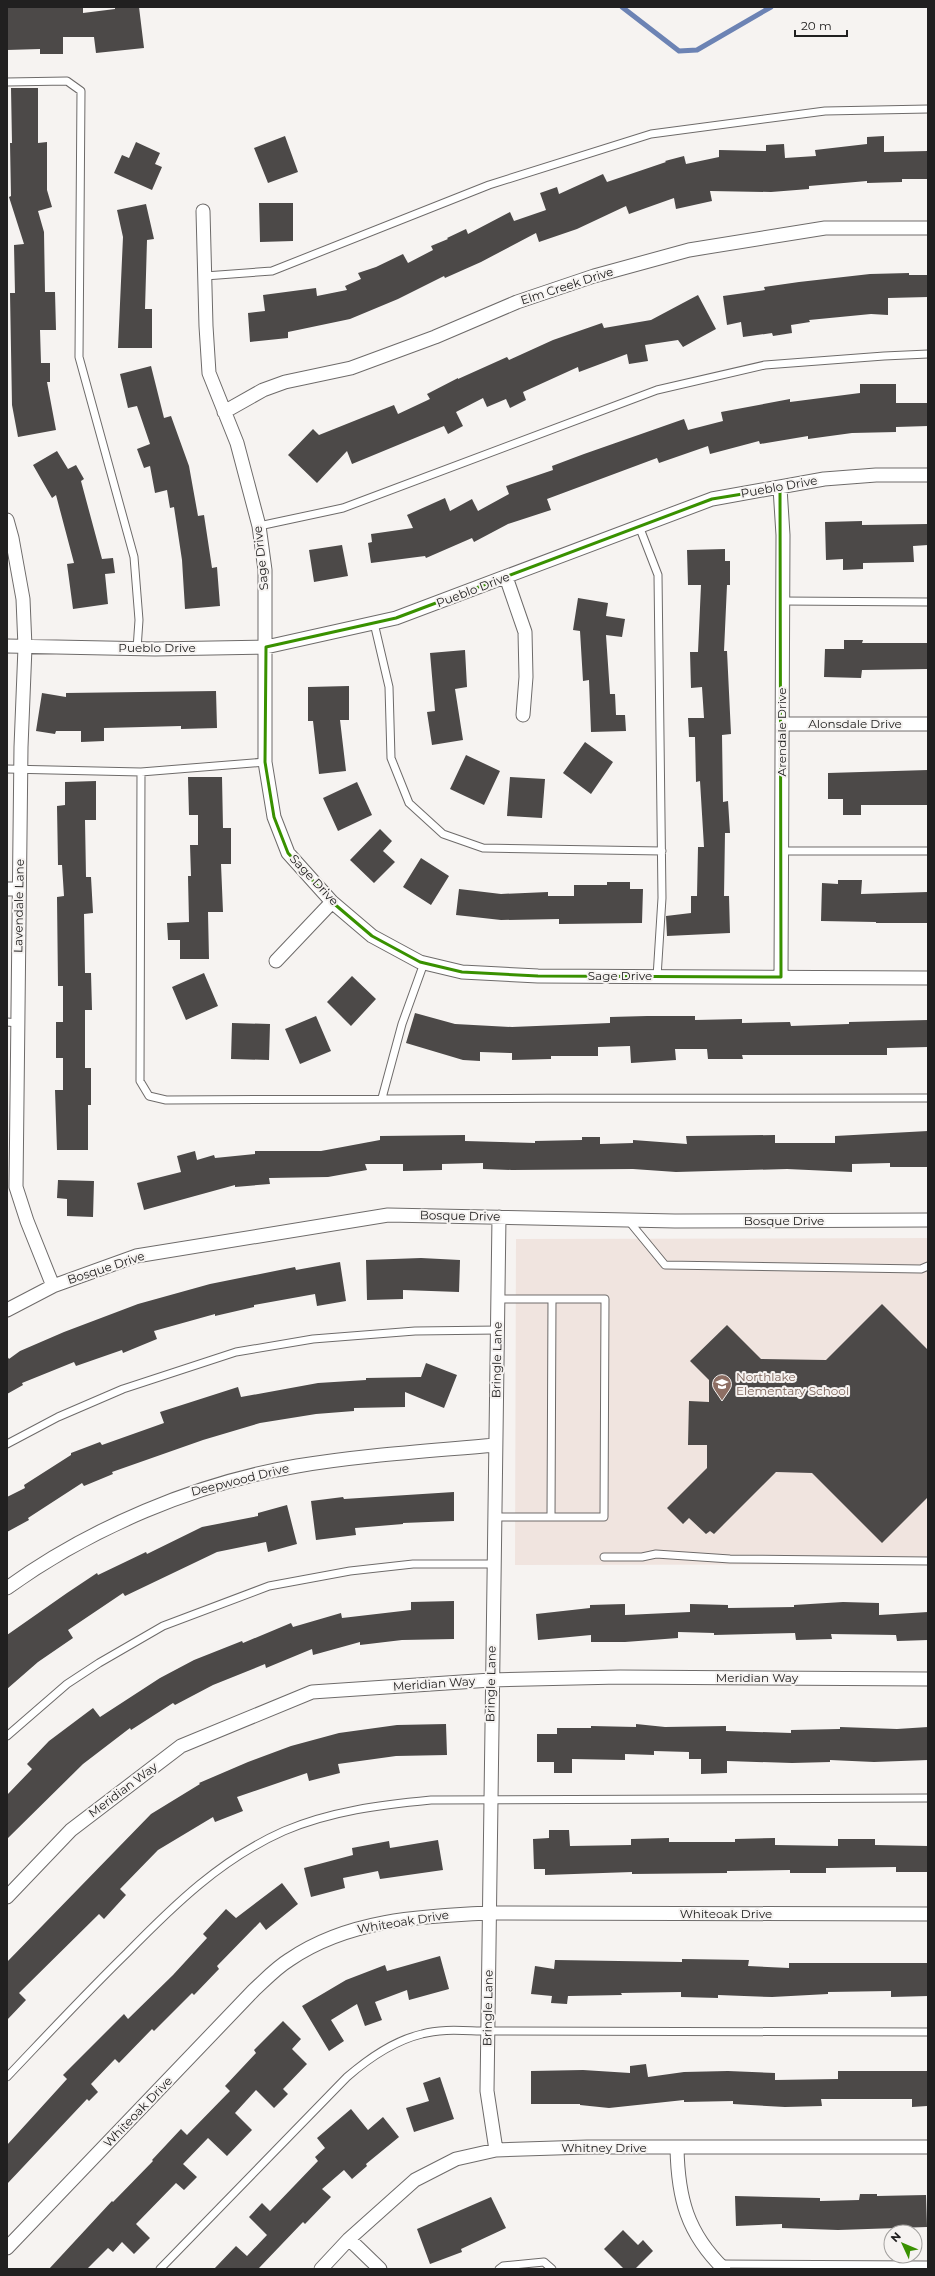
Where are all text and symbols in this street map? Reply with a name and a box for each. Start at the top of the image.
scale bar [795,12,847,38]
text: 20 m [801,18,832,33]
street label: Elm Creek Drive [519,263,615,308]
street label: Pueblo Drive [739,472,818,501]
street label: Sage Drive [250,525,271,591]
street label: Pueblo Drive [434,569,512,610]
street label: Pueblo Drive [118,640,196,655]
street label: Arendale Drive [774,688,789,776]
street label: Alonsdale Drive [808,716,902,731]
street label: Sage Drive [287,851,342,908]
street label: Lavendale Lane [10,859,27,953]
street label: Sage Drive [588,968,652,983]
street label: Bosque Drive [420,1207,500,1224]
street label: Bosque Drive [744,1213,824,1228]
street label: Bosque Drive [65,1248,146,1287]
street label: Bringle Lane [488,1322,505,1398]
place label: Northlake Elementary School [736,1369,849,1398]
school or university icon: Northlake Elementary School [711,1373,733,1401]
street label: Deepwood Drive [189,1460,290,1499]
street label: Bringle Lane [482,1646,499,1722]
street label: Meridian Way [716,1670,799,1685]
street label: Meridian Way [392,1673,476,1694]
street label: Meridian Way [85,1759,161,1820]
street label: Whiteoak Drive [680,1906,772,1921]
street label: Whiteoak Drive [356,1907,450,1936]
street label: Bringle Lane [479,1970,496,2046]
street label: Whiteoak Drive [100,2073,175,2150]
street label: Whitney Drive [561,2140,647,2155]
north arrow [883,2224,923,2264]
text: N [888,2229,904,2245]

